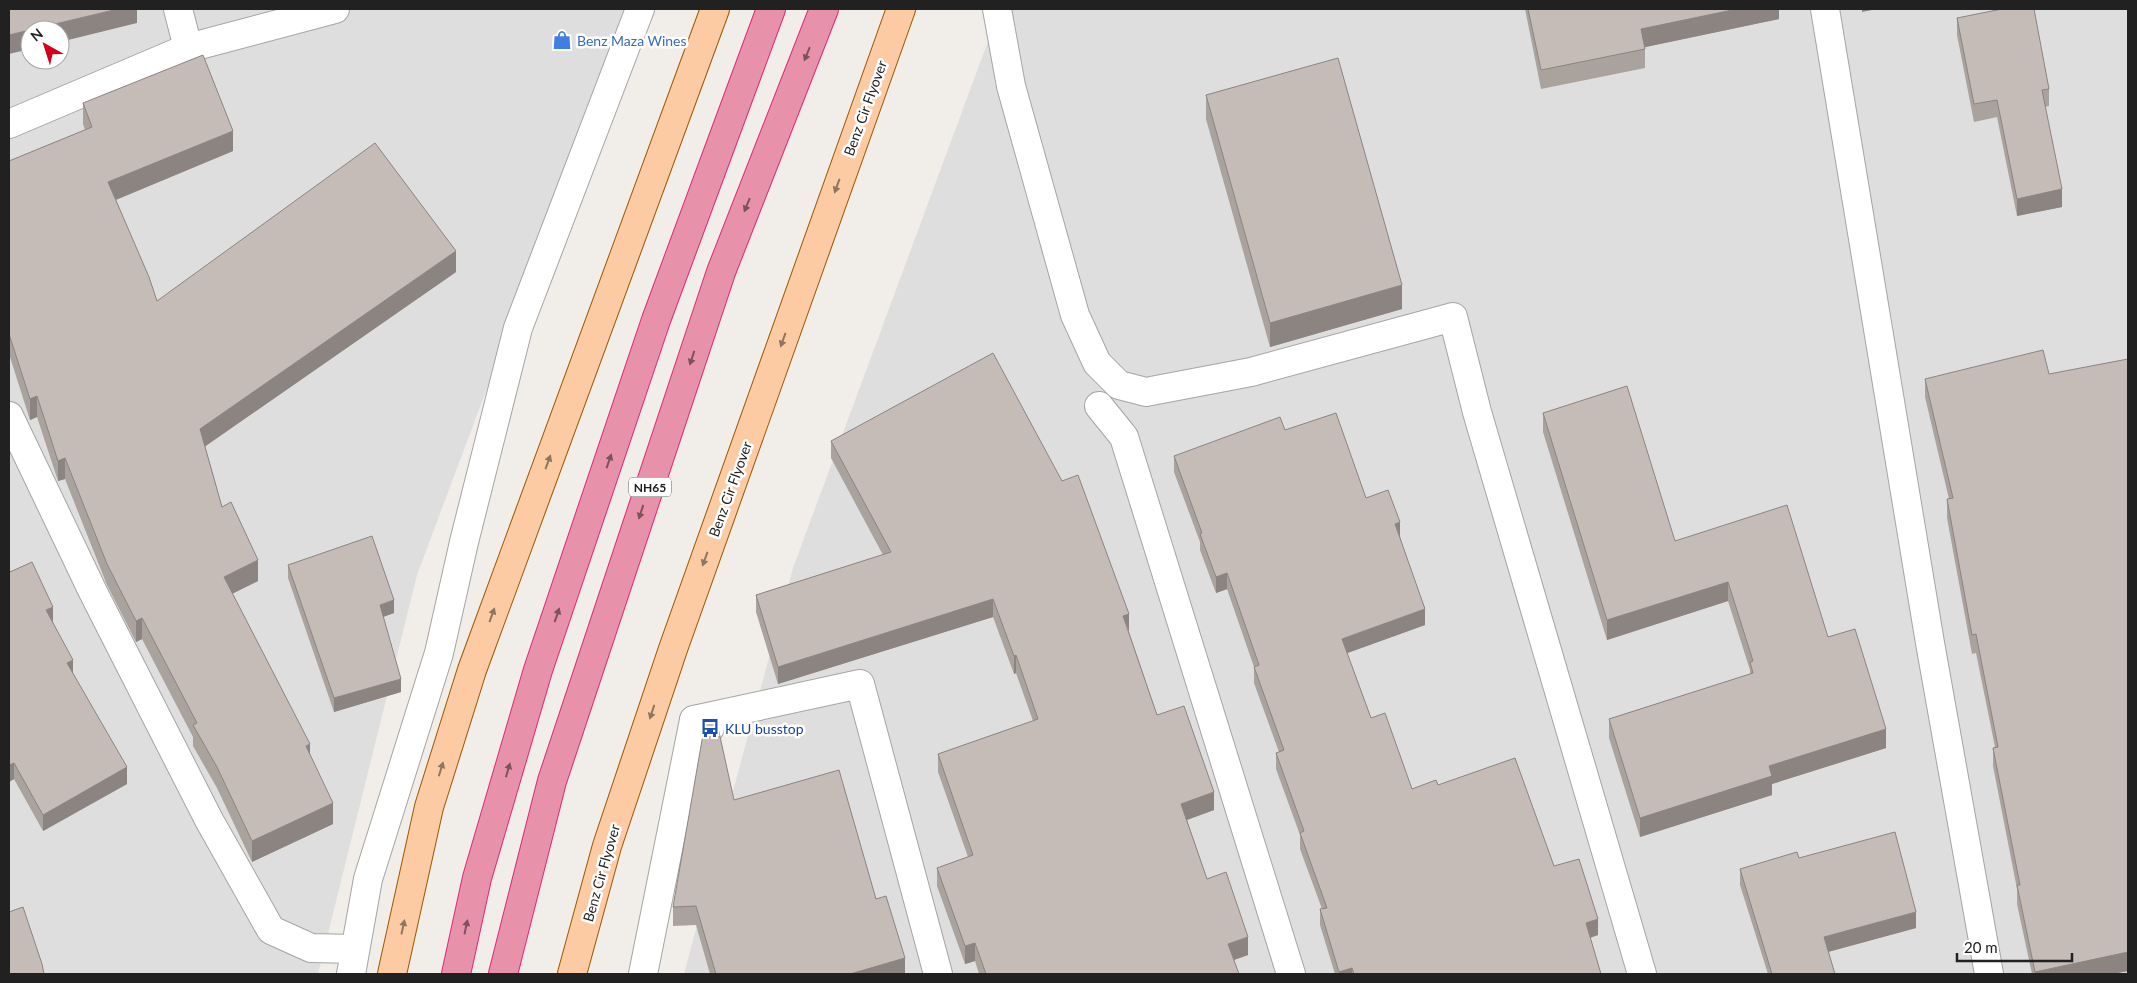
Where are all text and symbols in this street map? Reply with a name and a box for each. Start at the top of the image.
north arrow [20,20,70,70]
text: N [27,25,46,45]
shop icon: Benz Maza Wines [551,29,573,51]
place label: Benz Maza Wines [577,32,687,49]
one-way arrow [802,47,810,61]
street label: Benz Cir Flyover [840,58,890,158]
one-way arrow [833,179,840,194]
one-way arrow [743,198,751,213]
one-way arrow [779,332,786,347]
one-way arrow [688,351,696,366]
street label: Benz Cir Flyover [705,439,755,539]
one-way arrow [605,453,613,468]
one-way arrow [544,454,552,469]
road number: NH65 [629,478,671,497]
one-way arrow [637,505,644,520]
one-way arrow [701,551,708,566]
one-way arrow [489,607,496,622]
one-way arrow [553,607,561,622]
one-way arrow [648,705,655,720]
bus stop icon: KLU busstop [699,717,721,739]
place label: KLU busstop [725,720,804,737]
one-way arrow [438,761,445,776]
one-way arrow [505,762,513,777]
street label: Benz Cir Flyover [579,822,623,924]
one-way arrow [399,919,407,934]
one-way arrow [462,919,470,934]
scale bar [1957,930,2072,962]
text: 20 m [1964,938,1998,956]

